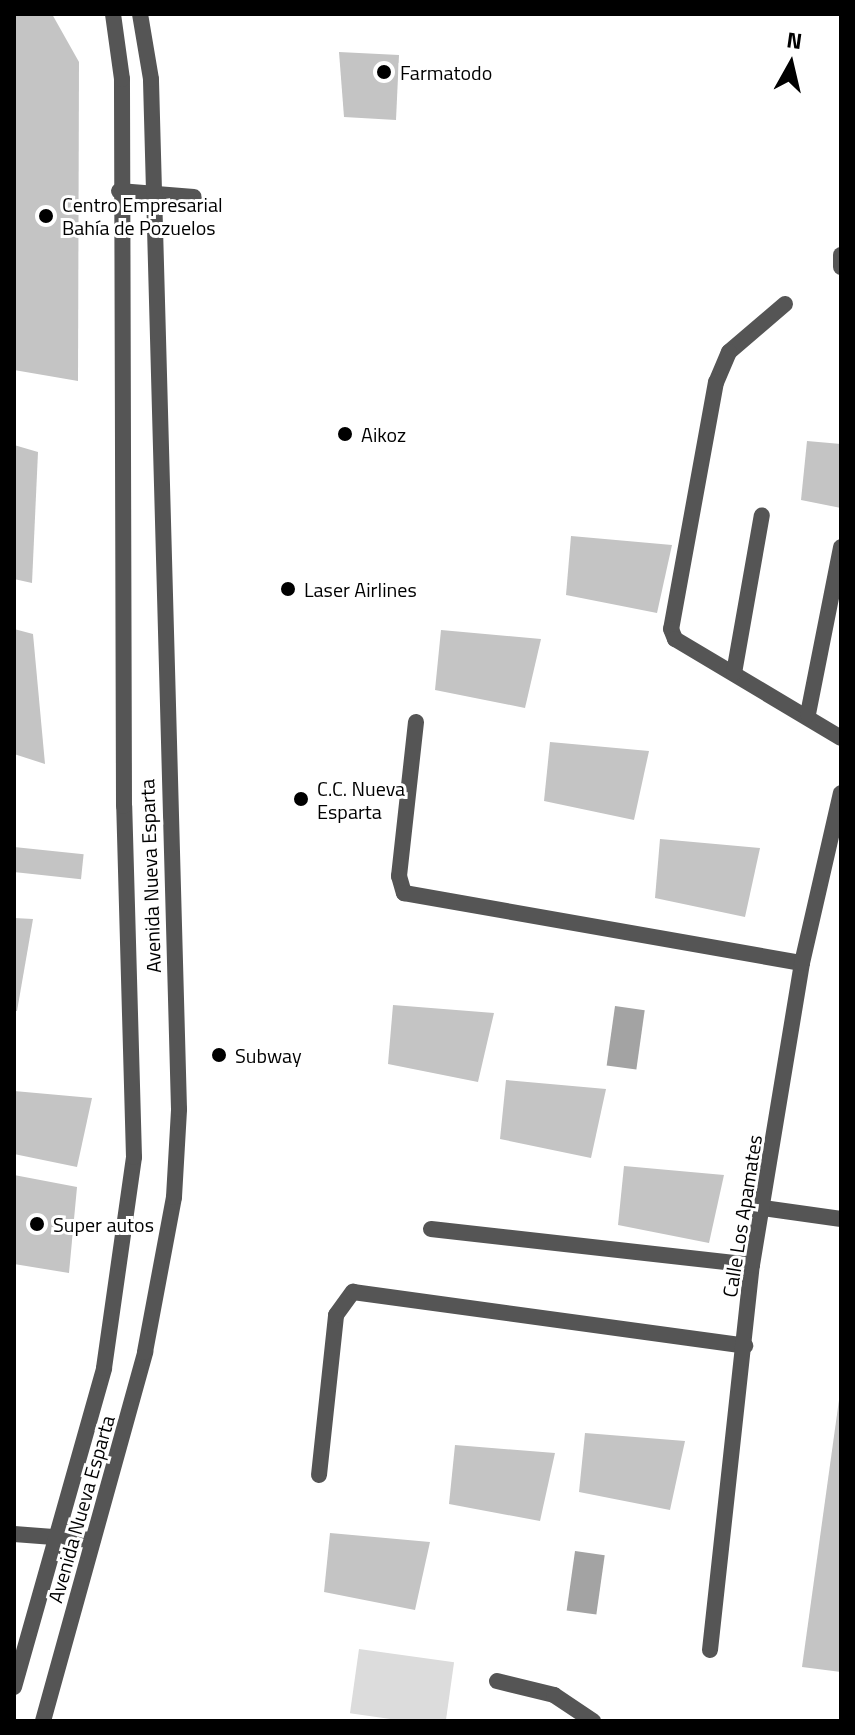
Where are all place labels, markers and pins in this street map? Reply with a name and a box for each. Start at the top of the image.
place label: Farmatodo [400,60,492,84]
marker: Farmatodo [375,63,393,81]
place label: Centro Empresarial Bahía de Pozuelos [62,192,223,239]
marker: Centro Empresarial Bahía de Pozuelos [37,207,55,225]
place label: Aikoz [361,422,406,446]
marker: Aikoz [336,425,354,443]
place label: Laser Airlines [304,577,417,601]
marker: Laser Airlines [279,580,297,598]
place label: C.C. Nueva Esparta [317,776,405,823]
marker: C.C. Nueva Esparta [292,790,310,808]
place label: Subway [235,1043,302,1067]
marker: Subway [210,1046,228,1064]
place label: Super autos [53,1212,154,1236]
marker: Super autos [28,1215,46,1233]

